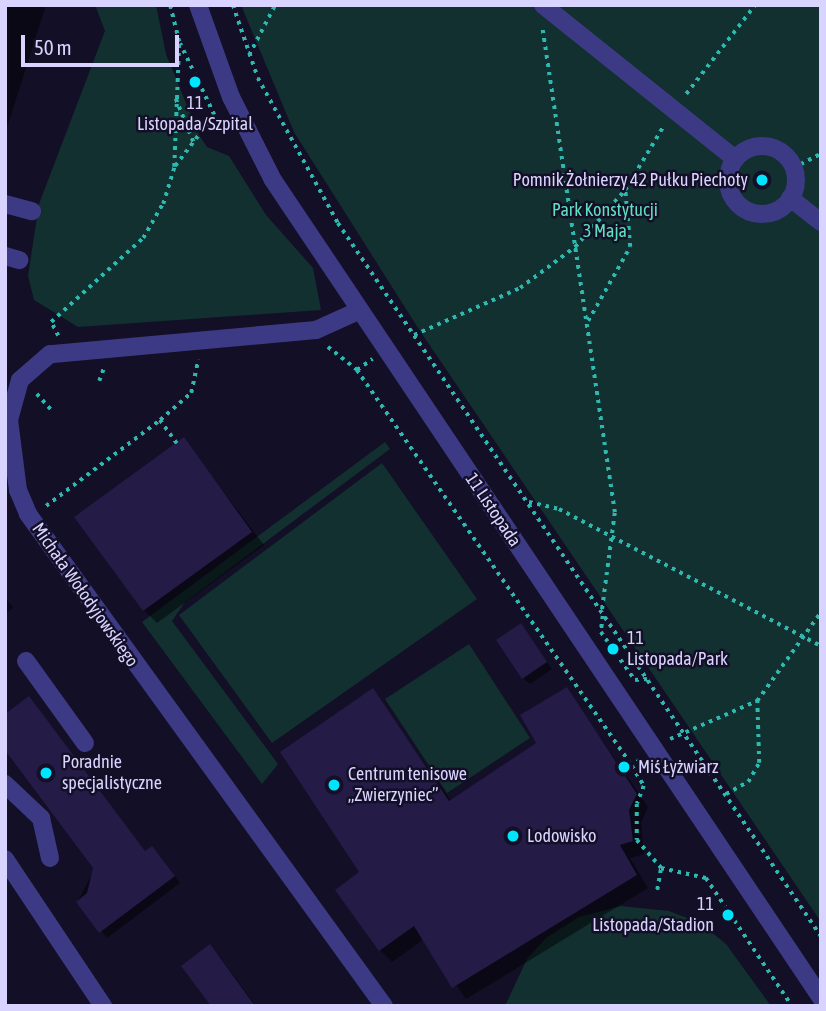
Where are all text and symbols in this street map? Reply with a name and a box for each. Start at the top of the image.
scale bar [24,21,182,65]
text: 50 m [34,35,72,59]
marker: 11 Listopada/Szpital [187,74,203,90]
place label: 11 Listopada/Szpital [137,93,253,136]
place label: Pomnik Żołnierzy 42 Pułku Piechoty [513,169,748,191]
marker: Pomnik Żołnierzy 42 Pułku Piechoty [754,172,770,188]
park label: Park Konstytucji 3 Maja [552,200,658,242]
street label: 11 Listopada [461,469,525,551]
street label: Michała Wołodyjowskiego [27,519,143,671]
place label: 11 Listopada/Park [627,628,728,670]
marker: 11 Listopada/Park [605,641,621,657]
place label: Poradnie specjalistyczne [62,752,162,794]
place label: Miś Łyżwiarz [638,756,718,778]
marker: Miś Łyżwiarz [616,759,632,775]
marker: Poradnie specjalistyczne [36,763,56,783]
place label: Centrum tenisowe „Zwierzyniec” [348,764,467,806]
marker: Centrum tenisowe „Zwierzyniec” [326,777,342,793]
place label: Lodowisko [527,825,596,847]
marker: Lodowisko [505,828,521,844]
place label: 11 Listopada/Stadion [592,894,714,936]
marker: 11 Listopada/Stadion [720,907,736,923]

